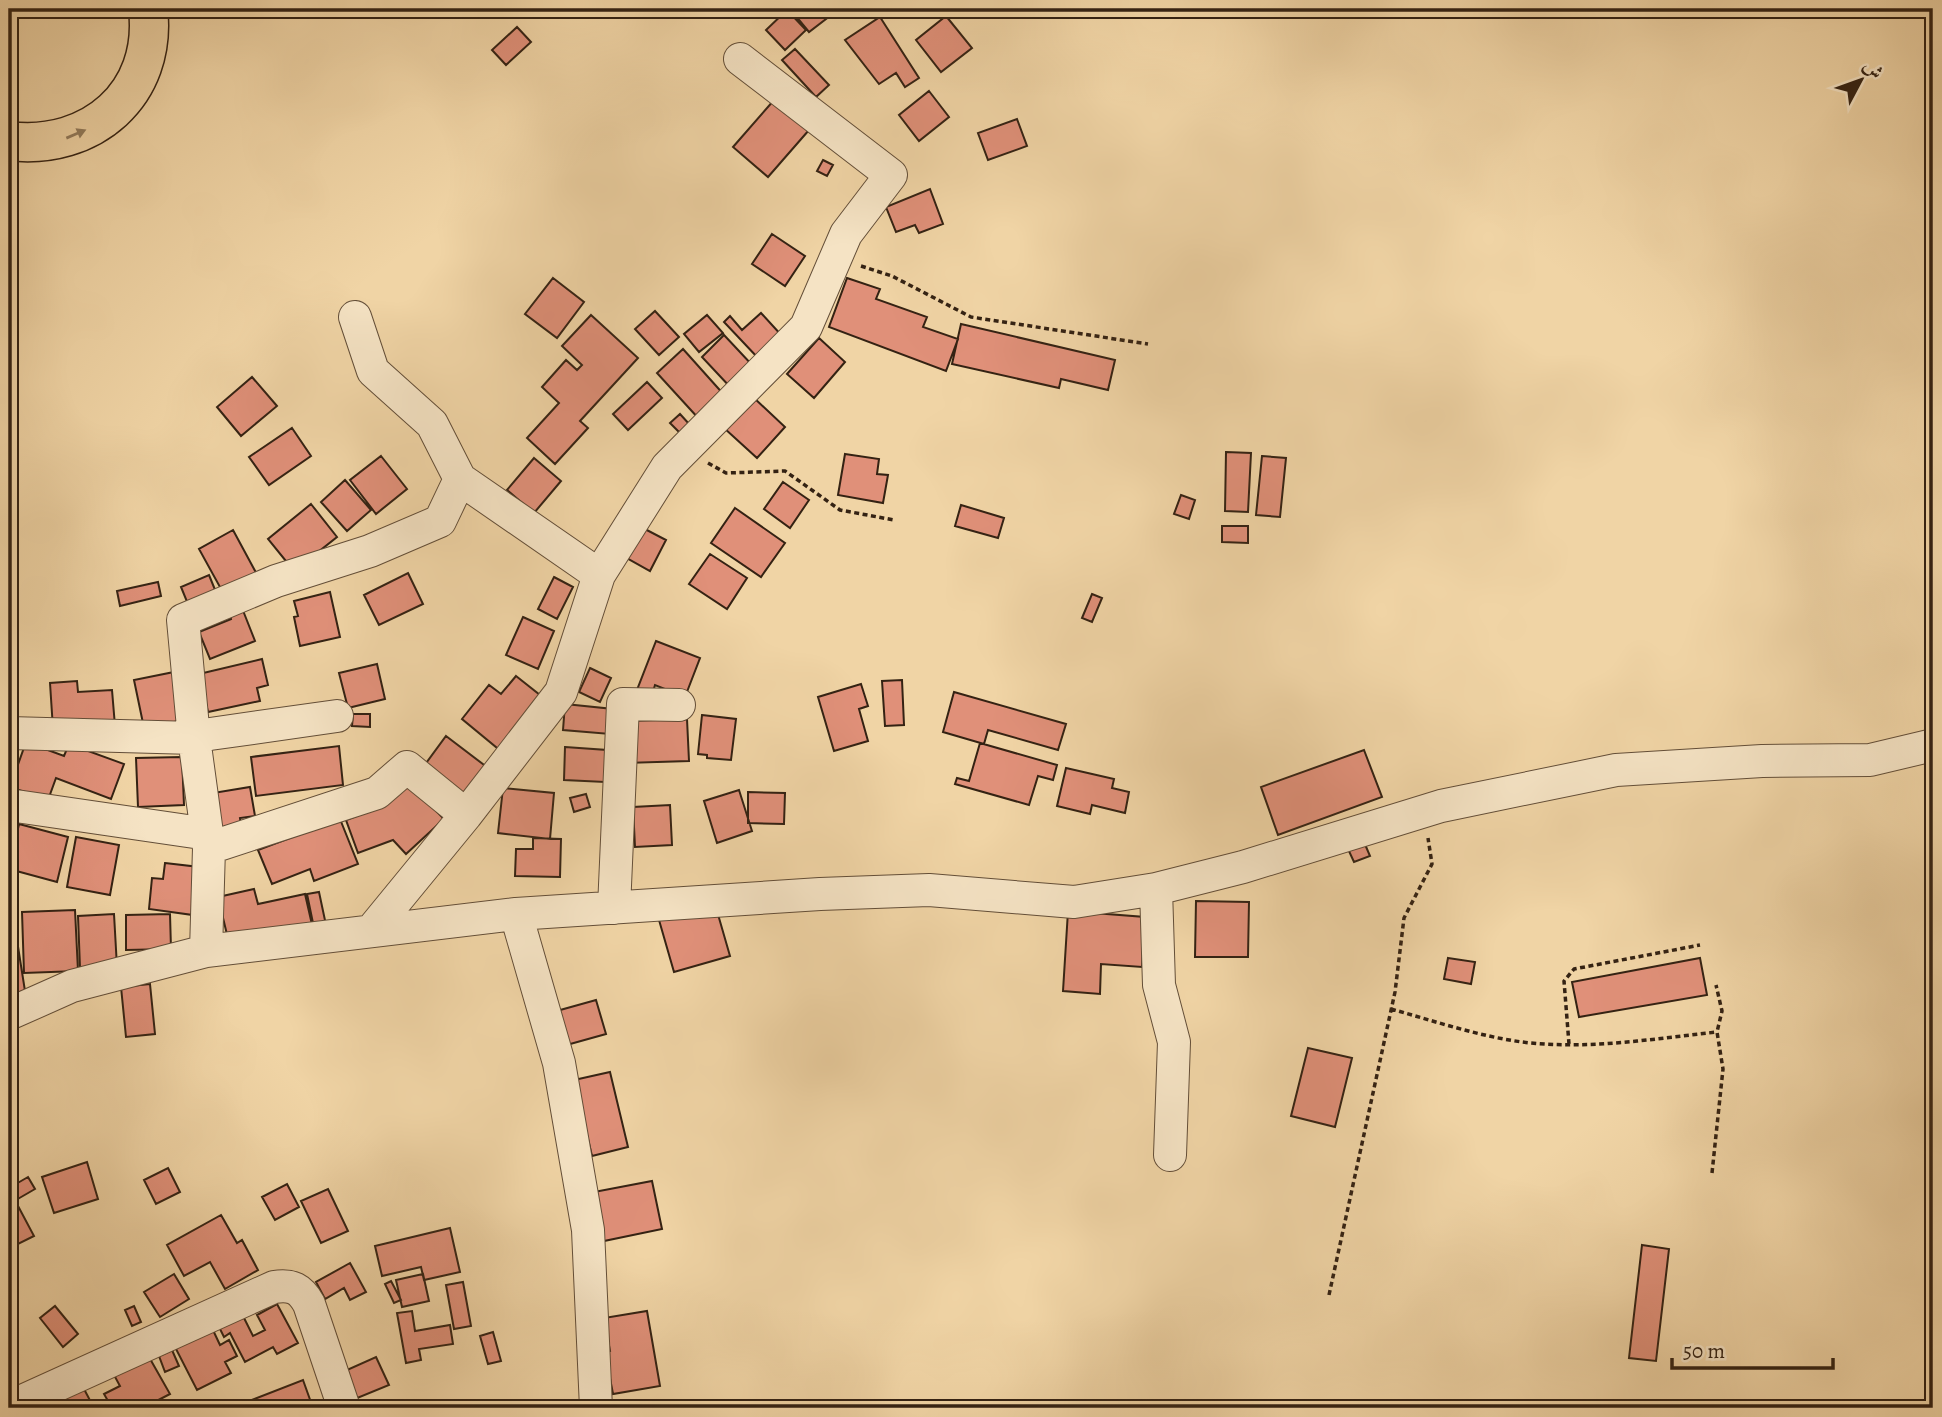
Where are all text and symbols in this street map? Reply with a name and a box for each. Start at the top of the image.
north arrow [1826,46,1896,116]
text: ش [1857,54,1889,85]
one-way arrow [65,129,86,140]
scale bar [1672,1326,1834,1370]
text: 50 m [1683,1337,1725,1365]

